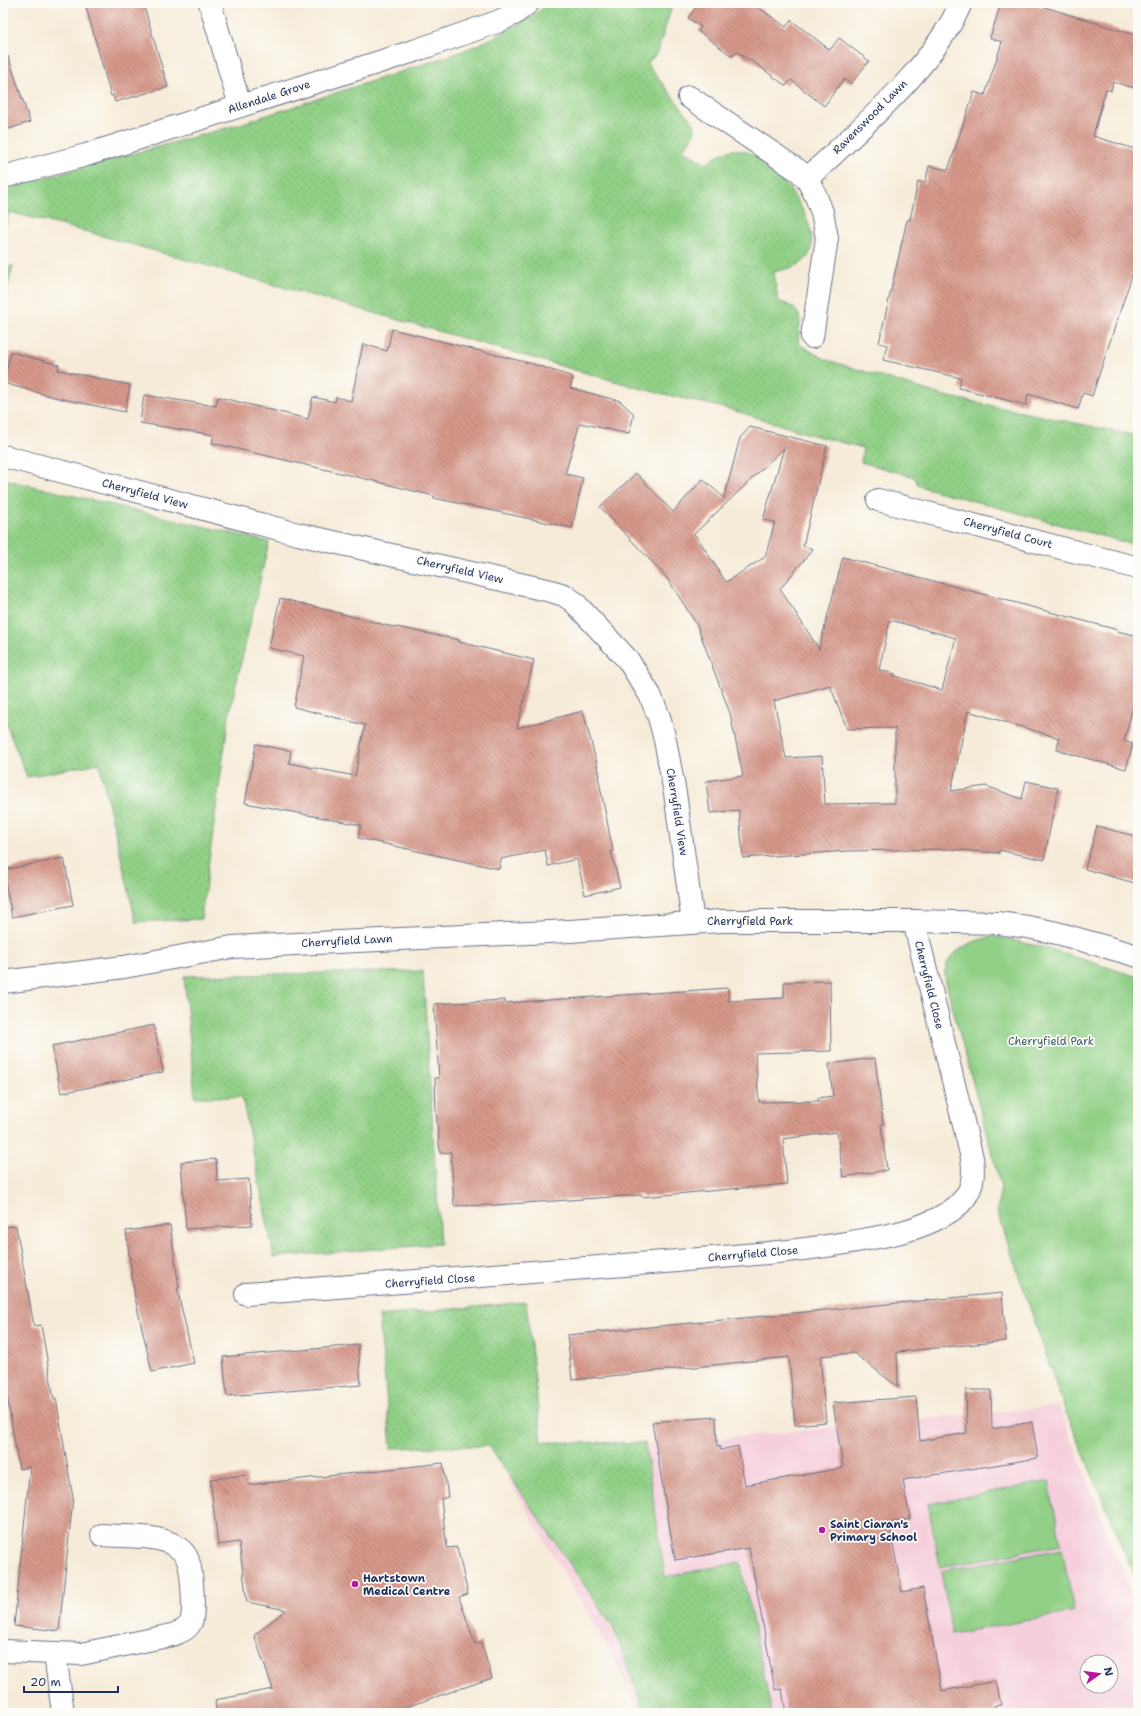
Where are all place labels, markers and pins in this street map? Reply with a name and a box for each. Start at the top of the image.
place label: Saint Ciaran's Primary School [830,1517,917,1545]
marker: Saint Ciaran's Primary School [817,1525,827,1535]
place label: Hartstown Medical Centre [363,1571,451,1599]
marker: Hartstown Medical Centre [350,1579,360,1589]

